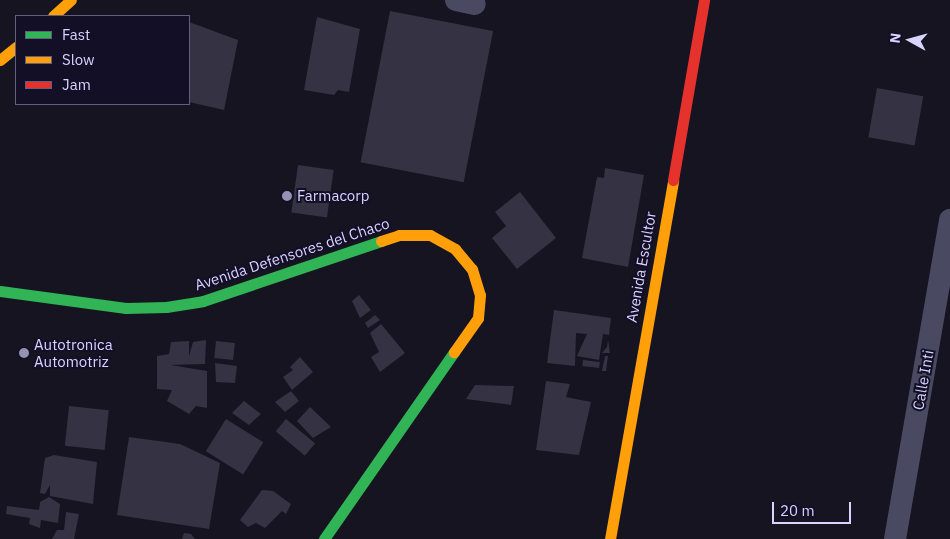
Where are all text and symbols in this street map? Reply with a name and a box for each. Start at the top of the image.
legend [15,15,190,105]
north arrow [885,15,935,65]
text: Fast [62,25,90,44]
text: N [886,32,905,44]
text: Slow [62,50,95,69]
text: Jam [62,75,91,94]
place label: Farmacorp [297,187,369,205]
marker: Farmacorp [281,190,293,202]
street label: Avenida Escultor [622,210,660,324]
street label: Avenida Defensores del Chaco [192,214,392,294]
place label: Autotronica Automotriz [34,335,113,370]
marker: Autotronica Automotriz [18,347,30,359]
street label: Calle Inti [909,349,937,411]
scale bar [775,492,854,524]
text: 20 m [780,501,815,520]

